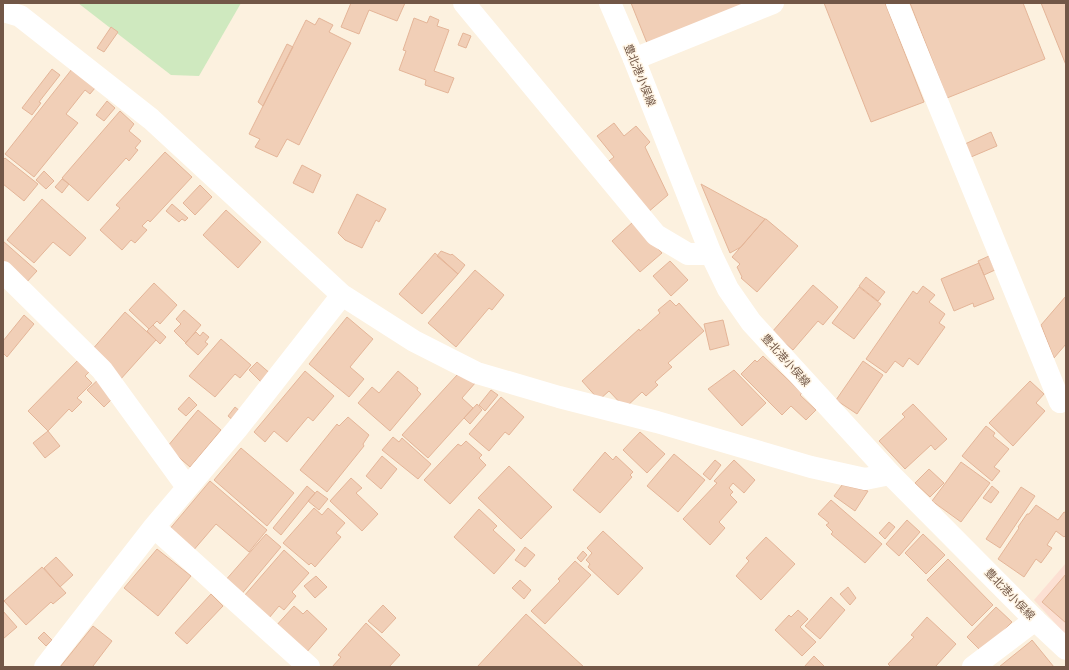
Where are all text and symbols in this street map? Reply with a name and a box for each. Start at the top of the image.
street label: 豊北港小俣線 [621,41,660,108]
street label: 豊北港小俣線 [759,330,814,389]
street label: 豊北港小俣線 [982,565,1039,623]

